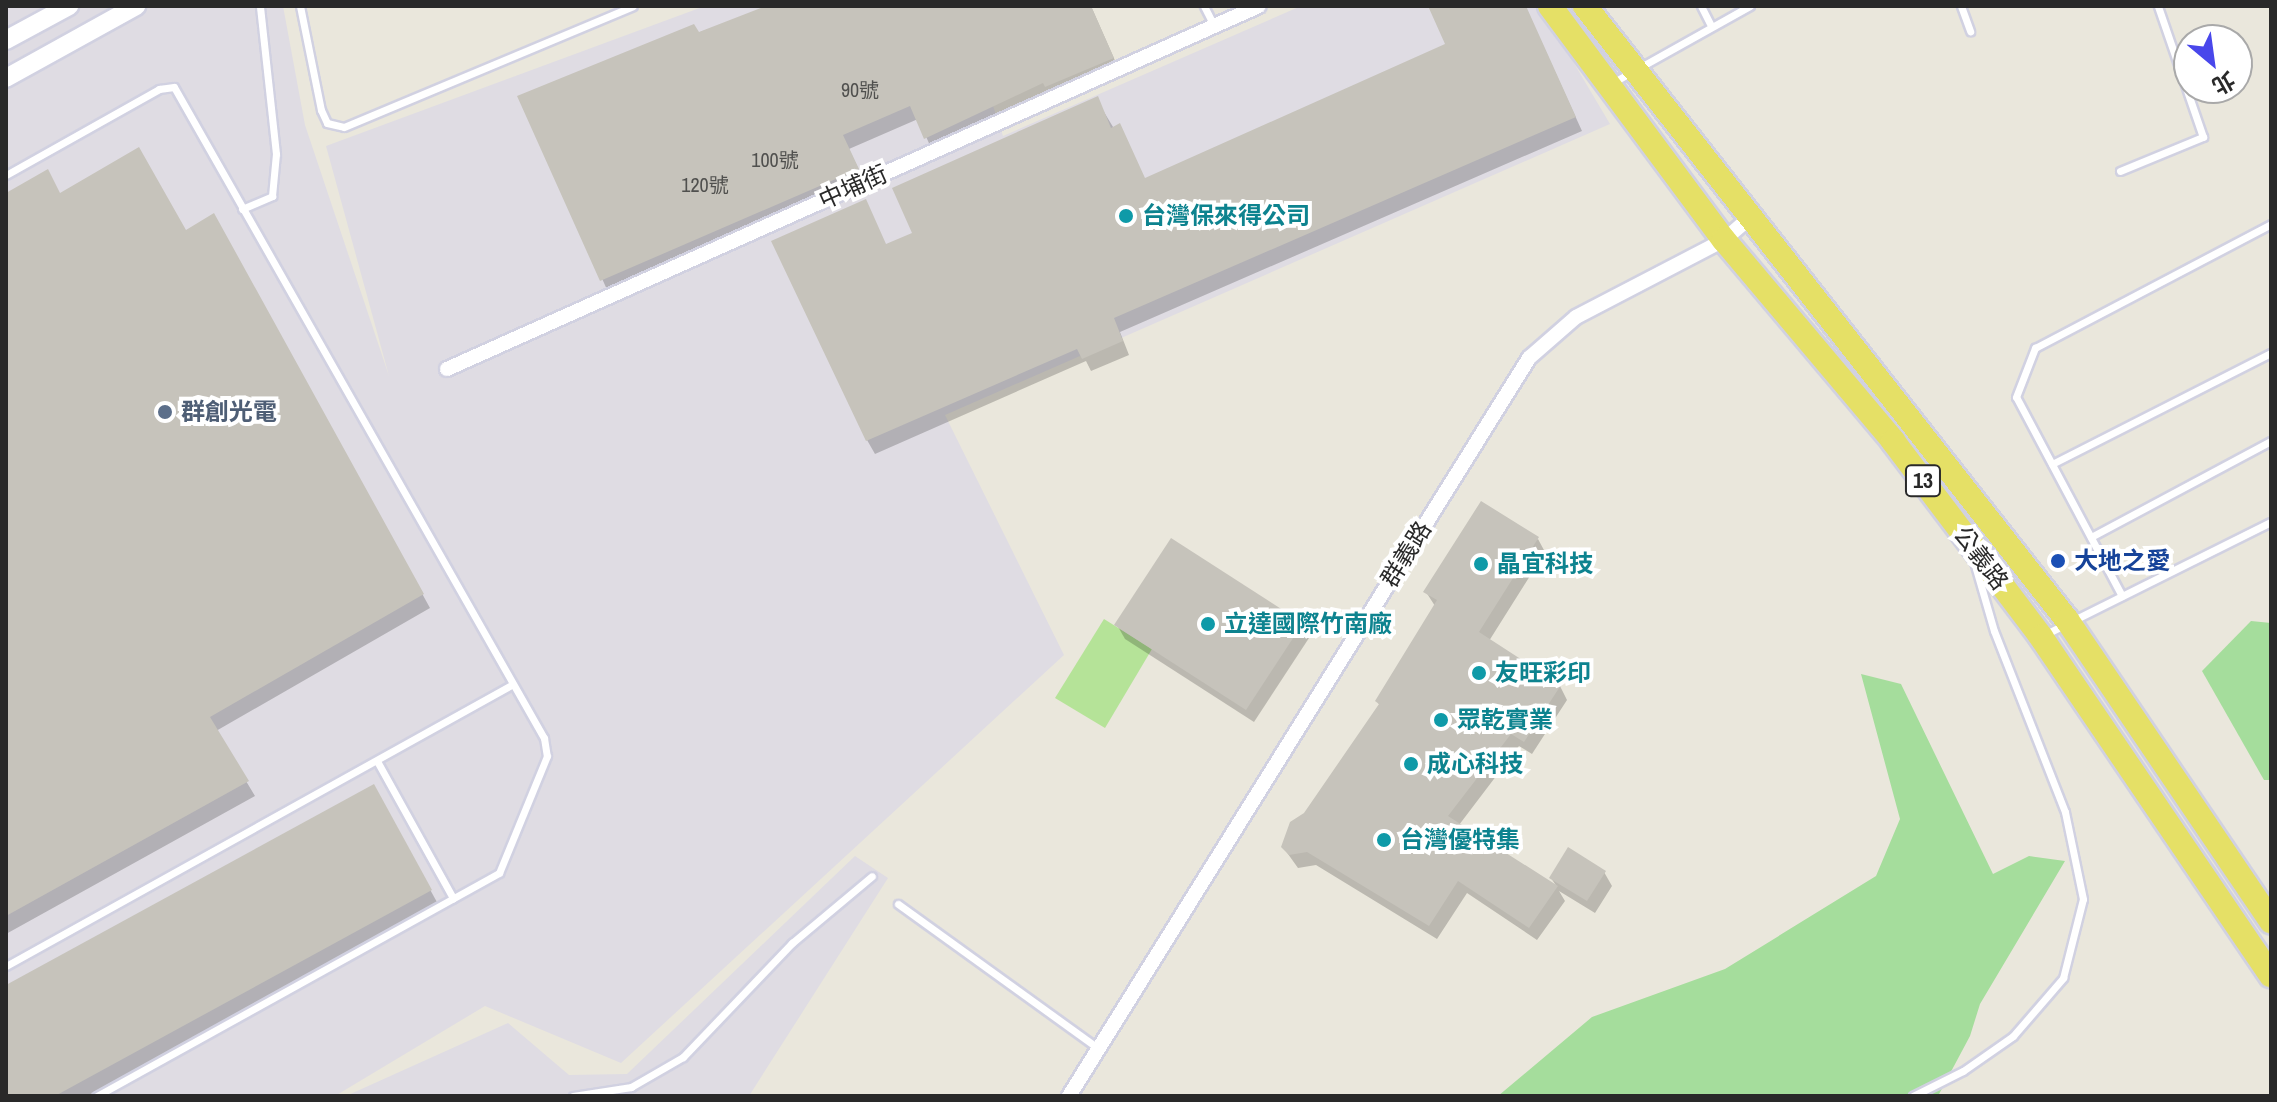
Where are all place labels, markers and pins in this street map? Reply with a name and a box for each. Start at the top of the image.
place label: 台灣保來得公司 [1142,202,1310,230]
marker: 台灣保來得公司 [1117,207,1135,225]
place label: 群創光電 [181,398,277,426]
marker: 群創光電 [156,403,174,421]
place label: 大地之愛 [2074,547,2170,575]
place label: 晶宜科技 [1497,550,1593,578]
marker: 大地之愛 [2049,552,2067,570]
marker: 晶宜科技 [1472,555,1490,573]
place label: 立達國際竹南廠 [1224,610,1392,638]
marker: 立達國際竹南廠 [1199,615,1217,633]
place label: 友旺彩印 [1495,659,1591,687]
marker: 友旺彩印 [1470,664,1488,682]
place label: 眾乾實業 [1457,706,1553,734]
marker: 眾乾實業 [1432,711,1450,729]
place label: 成心科技 [1427,750,1523,778]
marker: 成心科技 [1402,755,1420,773]
place label: 台灣優特集 [1400,826,1520,854]
marker: 台灣優特集 [1375,831,1393,849]

